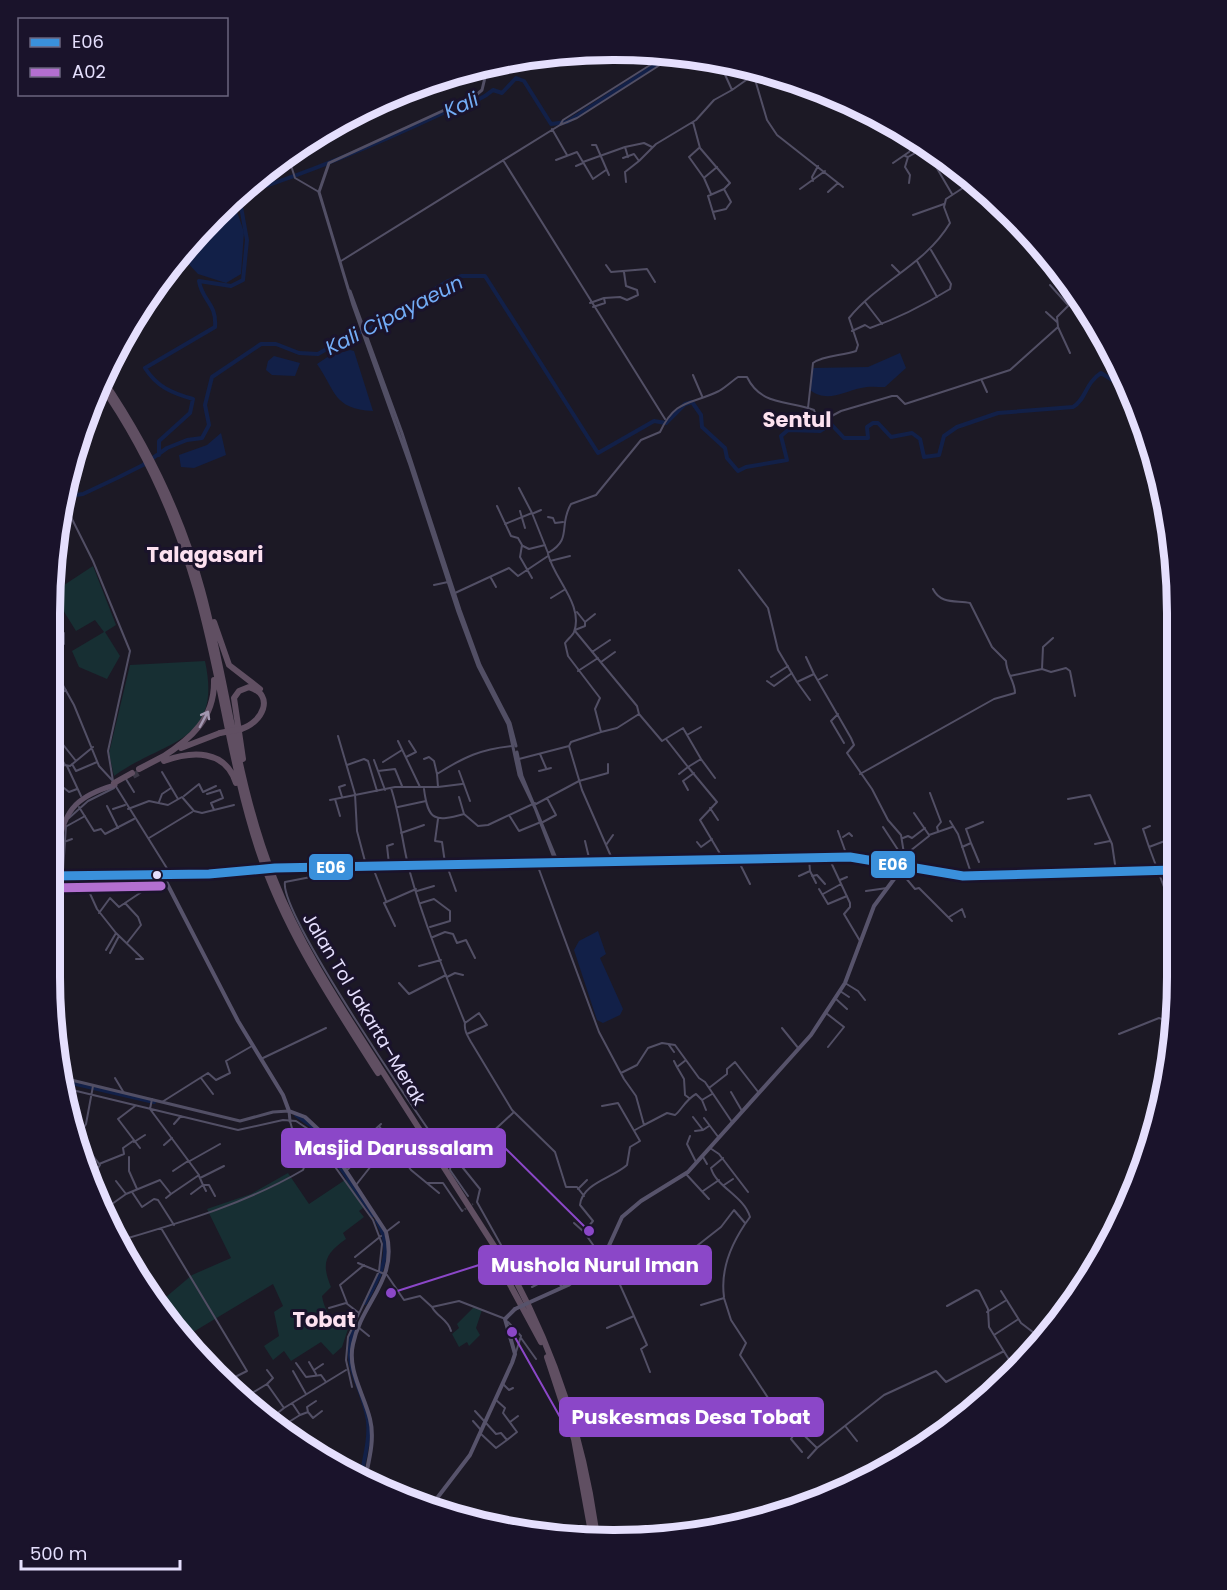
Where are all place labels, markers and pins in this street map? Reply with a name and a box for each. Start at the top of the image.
unlabelled marker [151,869,163,881]
callout: Masjid Darussalam [282,1129,505,1167]
callout: Mushola Nurul Iman [479,1246,711,1284]
callout: Puskesmas Desa Tobat [560,1398,823,1436]

